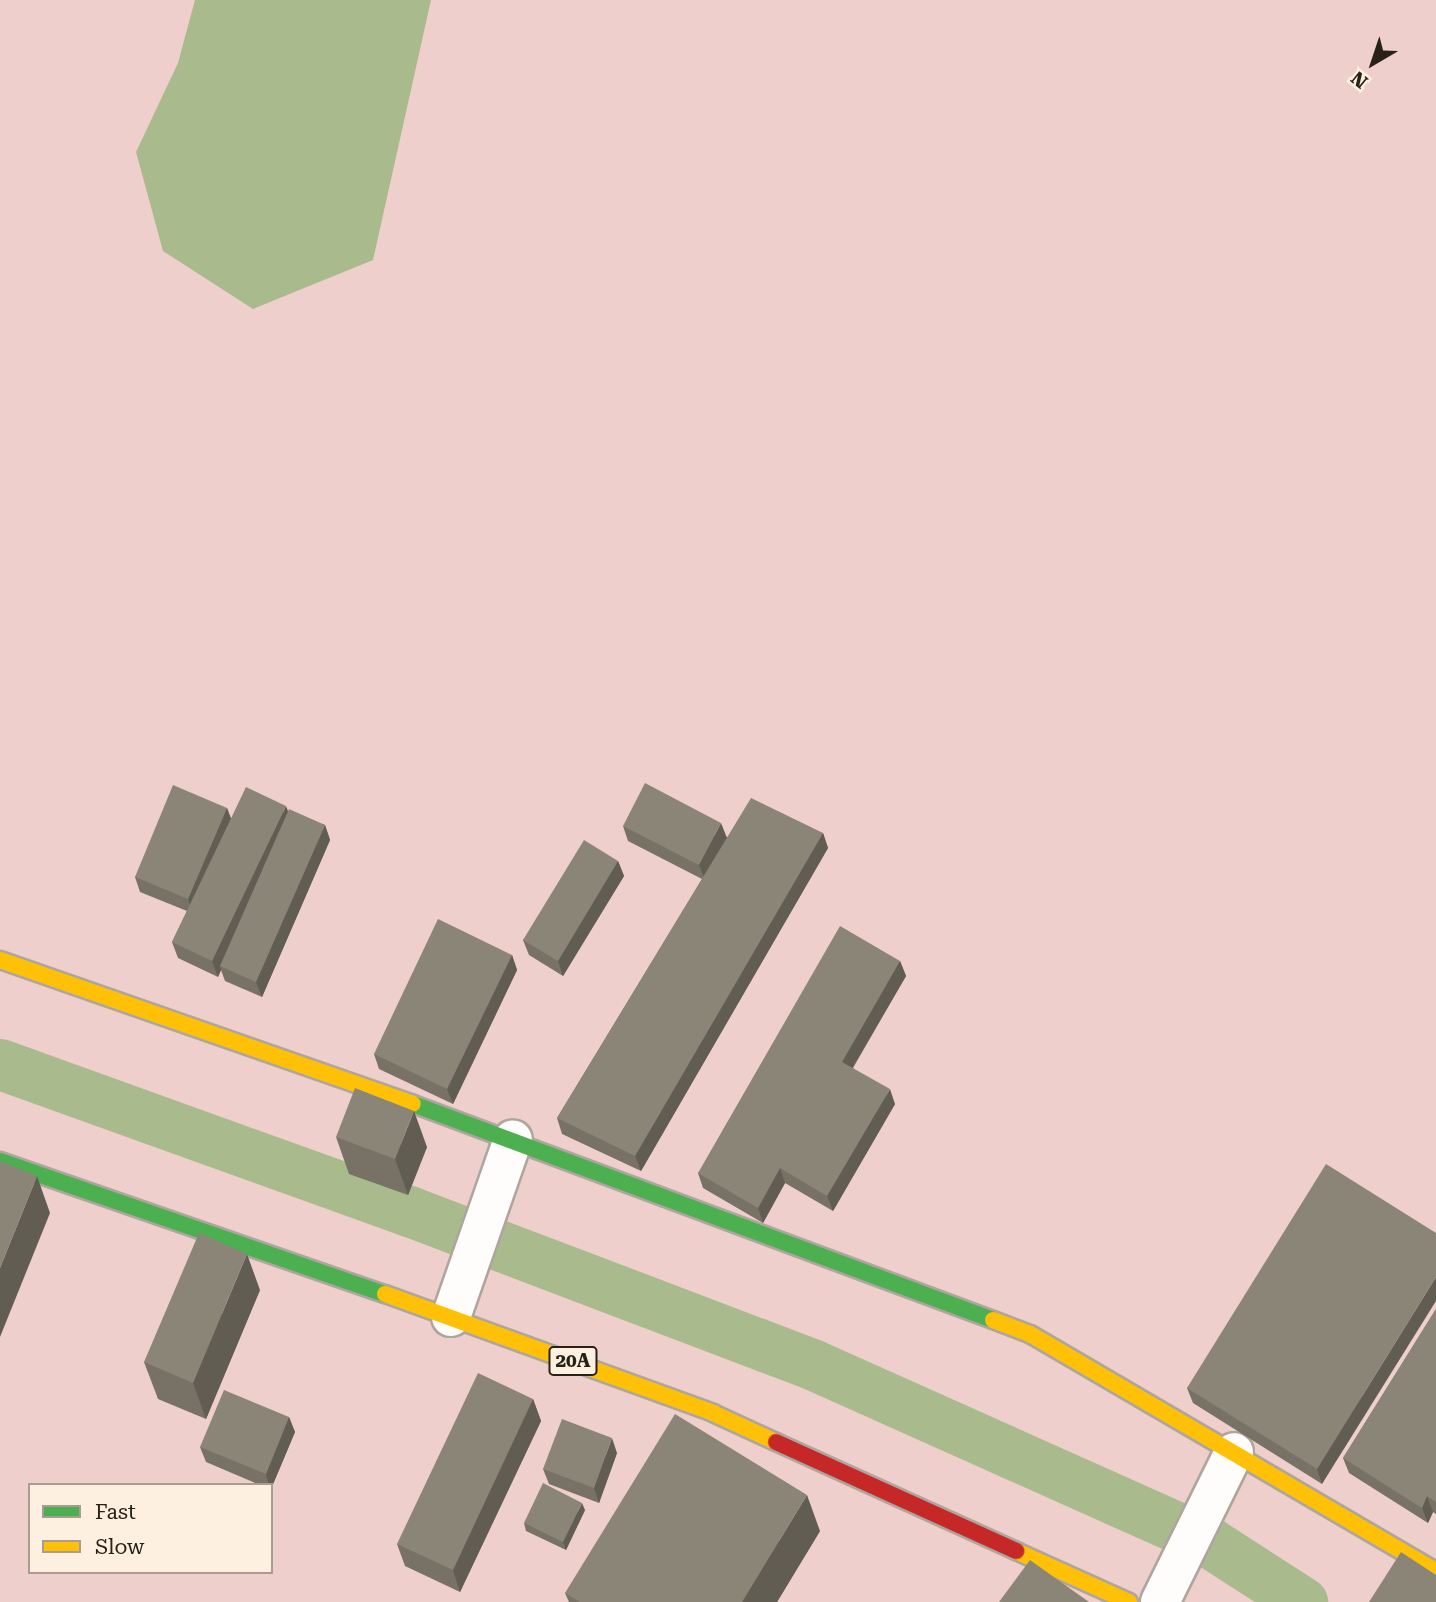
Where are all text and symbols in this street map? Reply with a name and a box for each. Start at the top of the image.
north arrow [1338,28,1408,98]
text: N [1347,66,1372,93]
road number: 20A [547,1345,599,1376]
legend [28,1483,273,1574]
text: Fast [95,1500,136,1524]
text: Slow [95,1535,144,1559]

